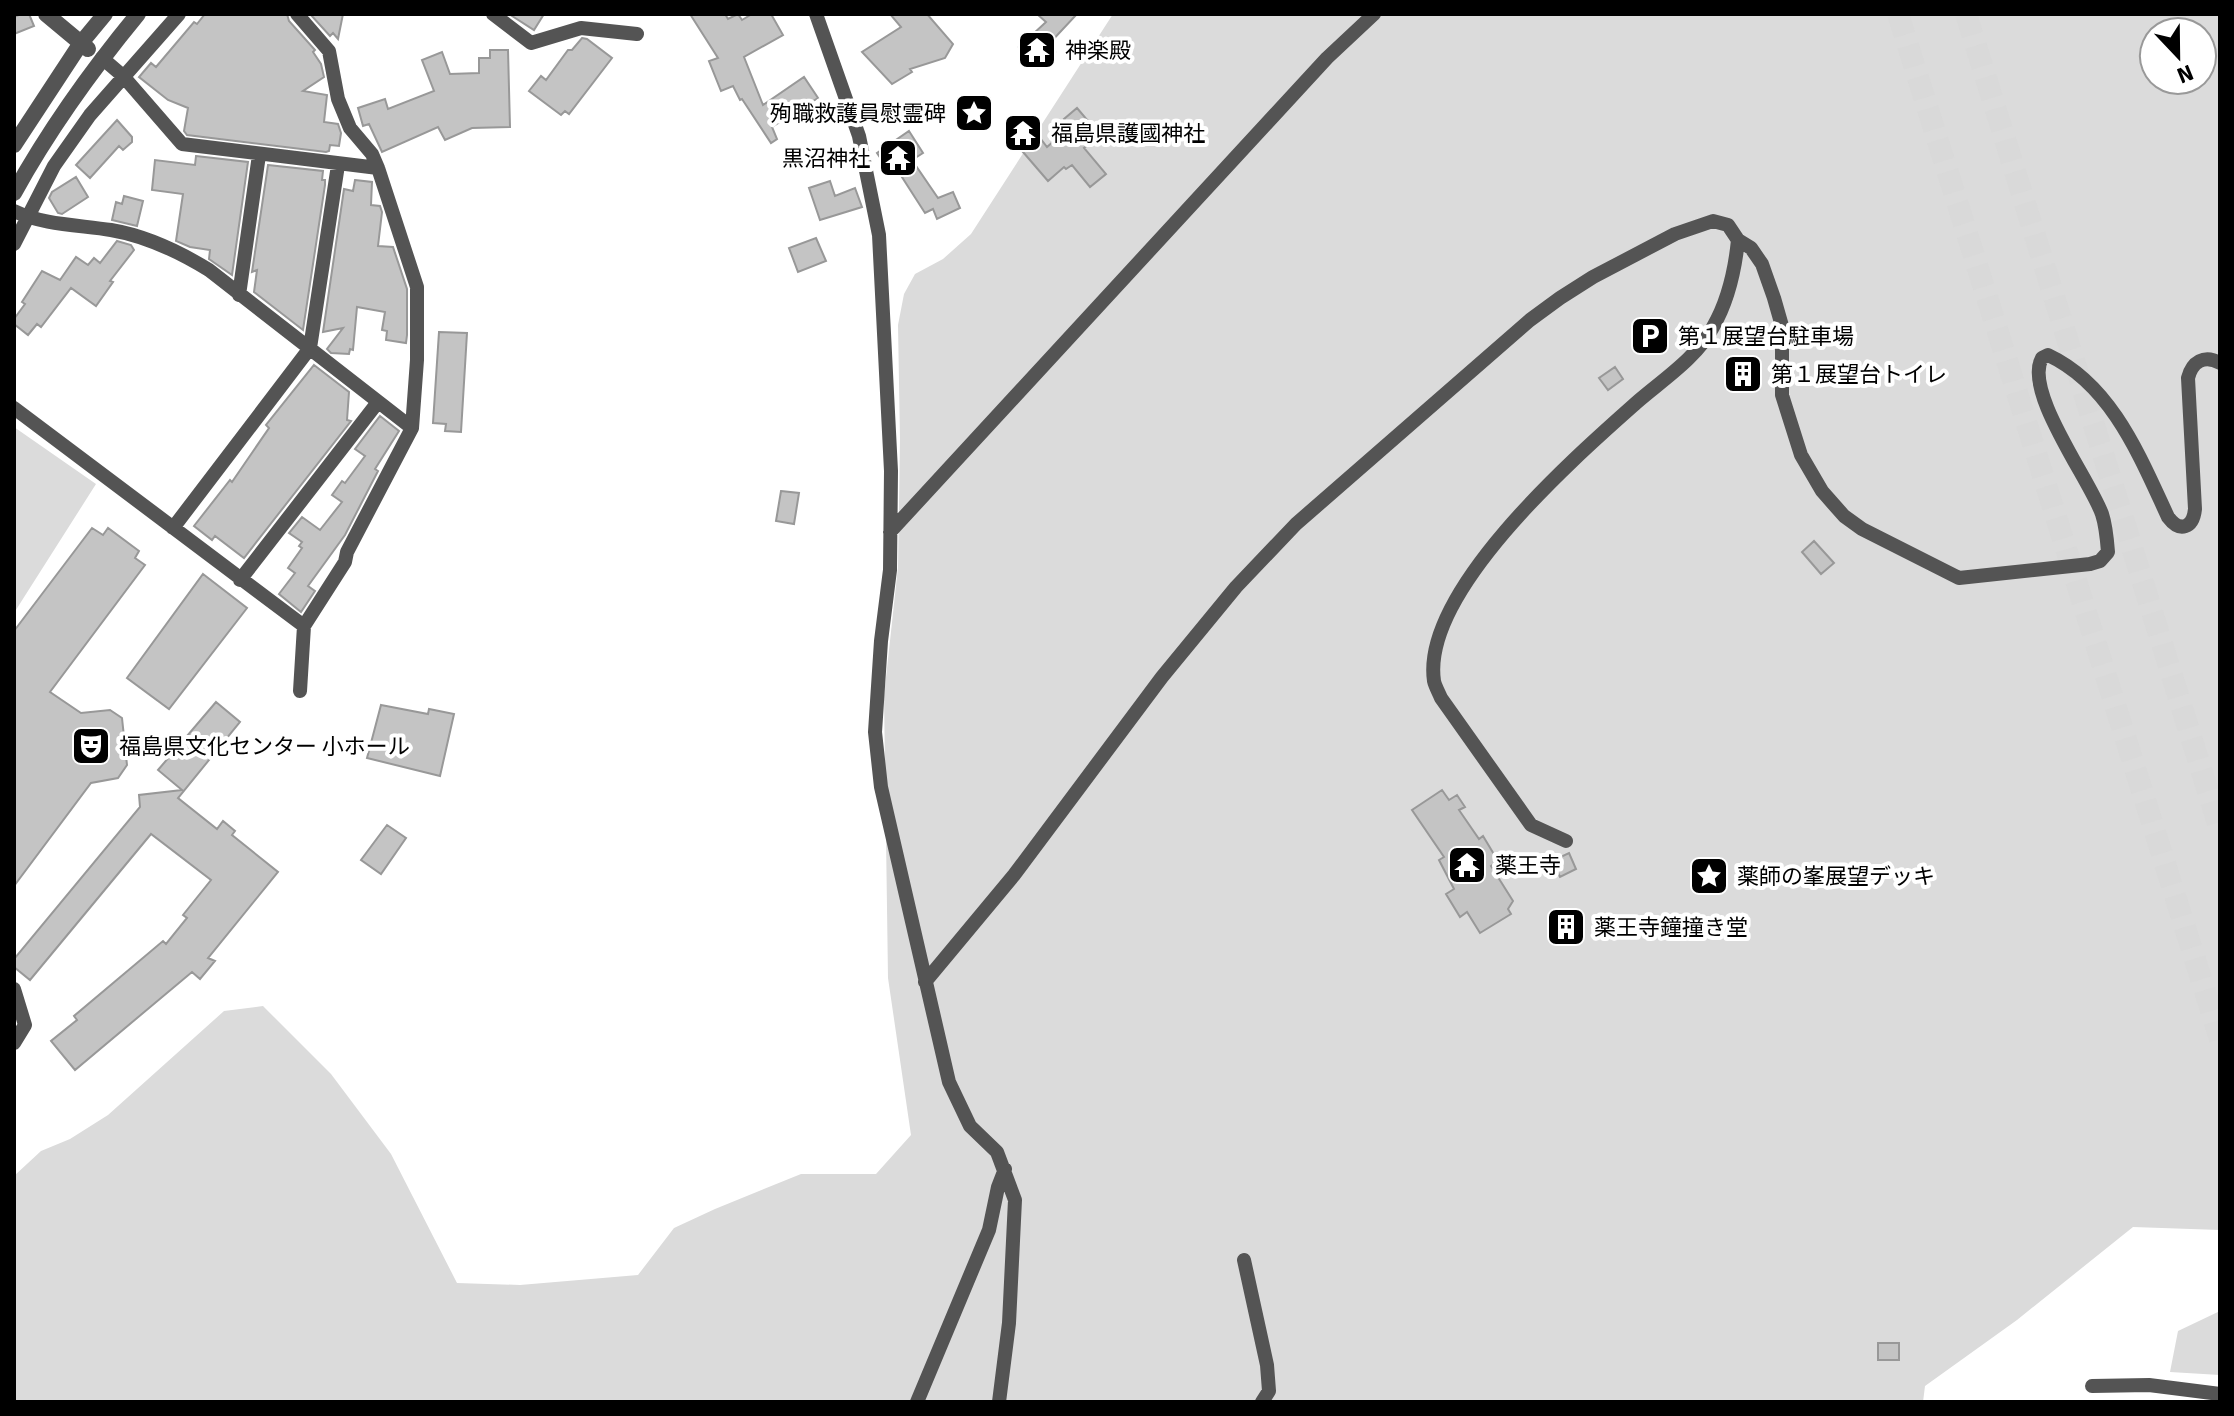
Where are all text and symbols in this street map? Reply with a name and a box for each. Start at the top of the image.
north arrow [2138,16,2218,96]
temple icon: 神楽殿 [1016,29,1058,71]
place label: 神楽殿 [1065,37,1131,64]
text: N [2173,59,2197,89]
place icon: 殉職救護員慰霊碑 [953,92,995,134]
place label: 殉職救護員慰霊碑 [770,100,946,127]
temple icon: 福島県護國神社 [1002,112,1044,154]
place label: 福島県護國神社 [1051,120,1205,147]
temple icon: 黒沼神社 [877,137,919,179]
place label: 黒沼神社 [782,145,870,172]
parking icon: 第１展望台駐車場 [1629,315,1671,357]
place label: 第１展望台駐車場 [1678,323,1854,350]
building icon: 第１展望台トイレ [1722,353,1764,395]
place label: 第１展望台トイレ [1771,361,1947,388]
theatre icon: 福島県文化センター 小ホール [70,725,112,767]
place label: 福島県文化センター 小ホール [119,733,410,760]
temple icon: 薬王寺 [1446,844,1488,886]
place label: 薬王寺 [1495,852,1561,879]
place icon: 薬師の峯展望デッキ [1688,855,1730,897]
place label: 薬師の峯展望デッキ [1737,863,1935,890]
building icon: 薬王寺鐘撞き堂 [1545,906,1587,948]
place label: 薬王寺鐘撞き堂 [1594,914,1748,941]

